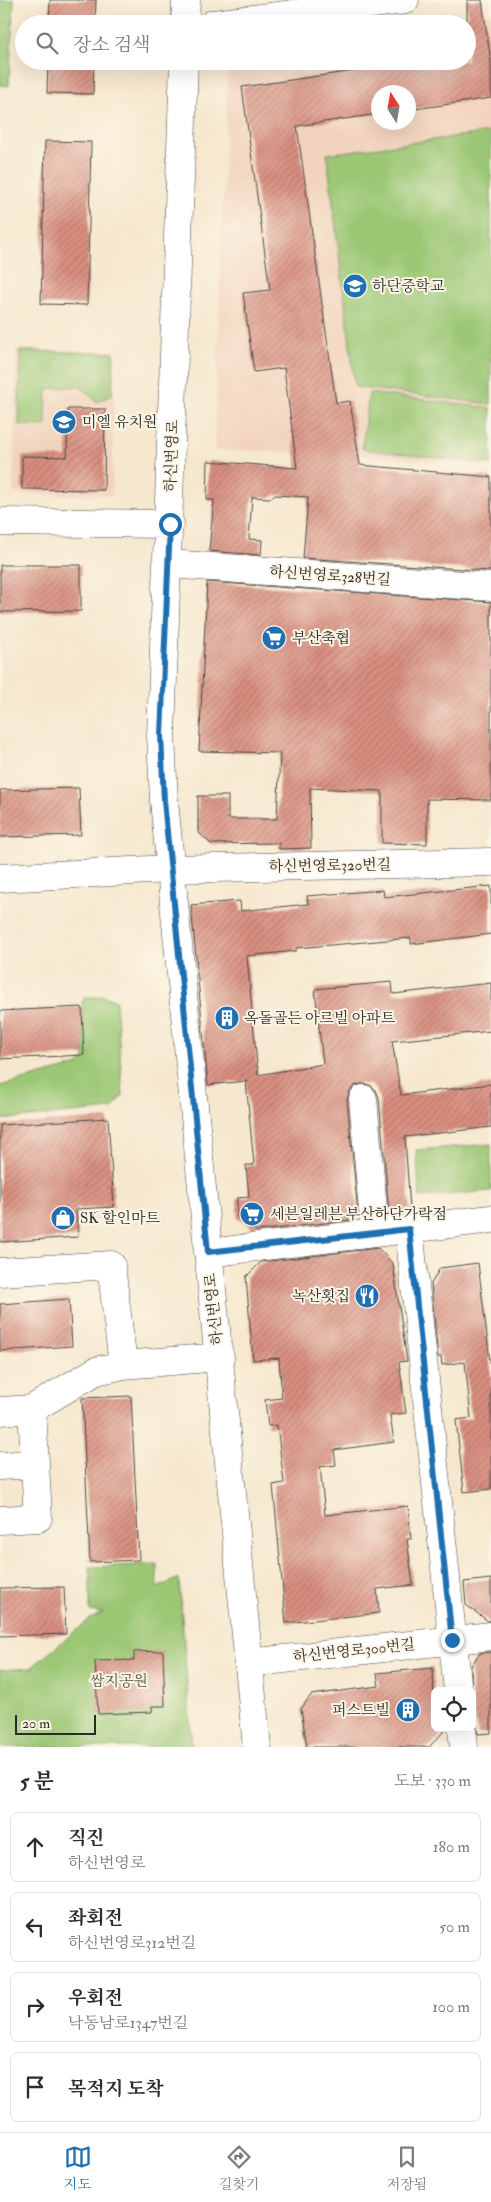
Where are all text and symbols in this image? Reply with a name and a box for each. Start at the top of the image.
search box [15,15,476,70]
icon: search [33,29,61,57]
text: 장소 검색 [73,33,150,57]
north arrow [371,85,416,130]
school or university icon: 하단중학교 [342,273,368,299]
place label: 하단중학교 [372,277,445,296]
school or university icon: 미엘 유치원 [51,409,77,435]
place label: 미엘 유치원 [82,413,158,432]
street label: 하신번영로 [161,419,183,493]
route start [159,513,182,536]
street label: 하신번영로328번길 [269,562,391,590]
supermarket icon: 부산축협 [261,625,287,651]
place label: 부산축협 [292,629,350,648]
street label: 하신번영로320번길 [269,855,391,877]
building icon: 옥돌골든 아르빌 아파트 [214,1005,240,1031]
place label: 옥돌골든 아르빌 아파트 [244,1009,396,1028]
supermarket icon: 세븐일레븐 부산하단가락점 [239,1201,265,1227]
shop icon: SK 할인마트 [50,1205,76,1231]
place label: 세븐일레븐 부산하단가락점 [270,1205,447,1224]
place label: SK 할인마트 [80,1209,160,1228]
street label: 하신번영로 [201,1271,227,1346]
restaurant icon: 녹산횟집 [354,1283,380,1309]
place label: 녹산횟집 [292,1287,350,1306]
route end [441,1629,464,1652]
street label: 하신번영로300번길 [292,1635,416,1667]
park label: 쌈지공원 [90,1672,148,1691]
map controls [431,1687,476,1732]
button: locate [431,1687,476,1732]
building icon: 퍼스트빌 [395,1697,421,1723]
place label: 퍼스트빌 [332,1701,390,1720]
scale bar [15,1712,96,1735]
text: 20 m [22,1715,50,1732]
text: 5 분 [20,1768,54,1795]
text: 도보 · 330 m [394,1771,471,1791]
text: 직진 [68,1826,105,1850]
icon: ahead [21,1833,49,1861]
text: 180 m [433,1837,470,1857]
text: 하신번영로 [68,1853,145,1873]
text: 좌회전 [68,1906,123,1930]
icon: left [21,1913,49,1941]
text: 50 m [439,1917,470,1937]
text: 하신번영로312번길 [68,1933,196,1953]
text: 우회전 [68,1986,123,2010]
icon: right [21,1993,49,2021]
text: 100 m [432,1997,470,2017]
text: 낙동남로1347번길 [68,2013,188,2033]
icon: arrive [21,2073,49,2101]
text: 목적지 도착 [68,2077,164,2101]
tab: 지도 [64,2143,92,2193]
tab: 길찾기 [219,2143,260,2193]
tab: 저장됨 [387,2143,427,2193]

